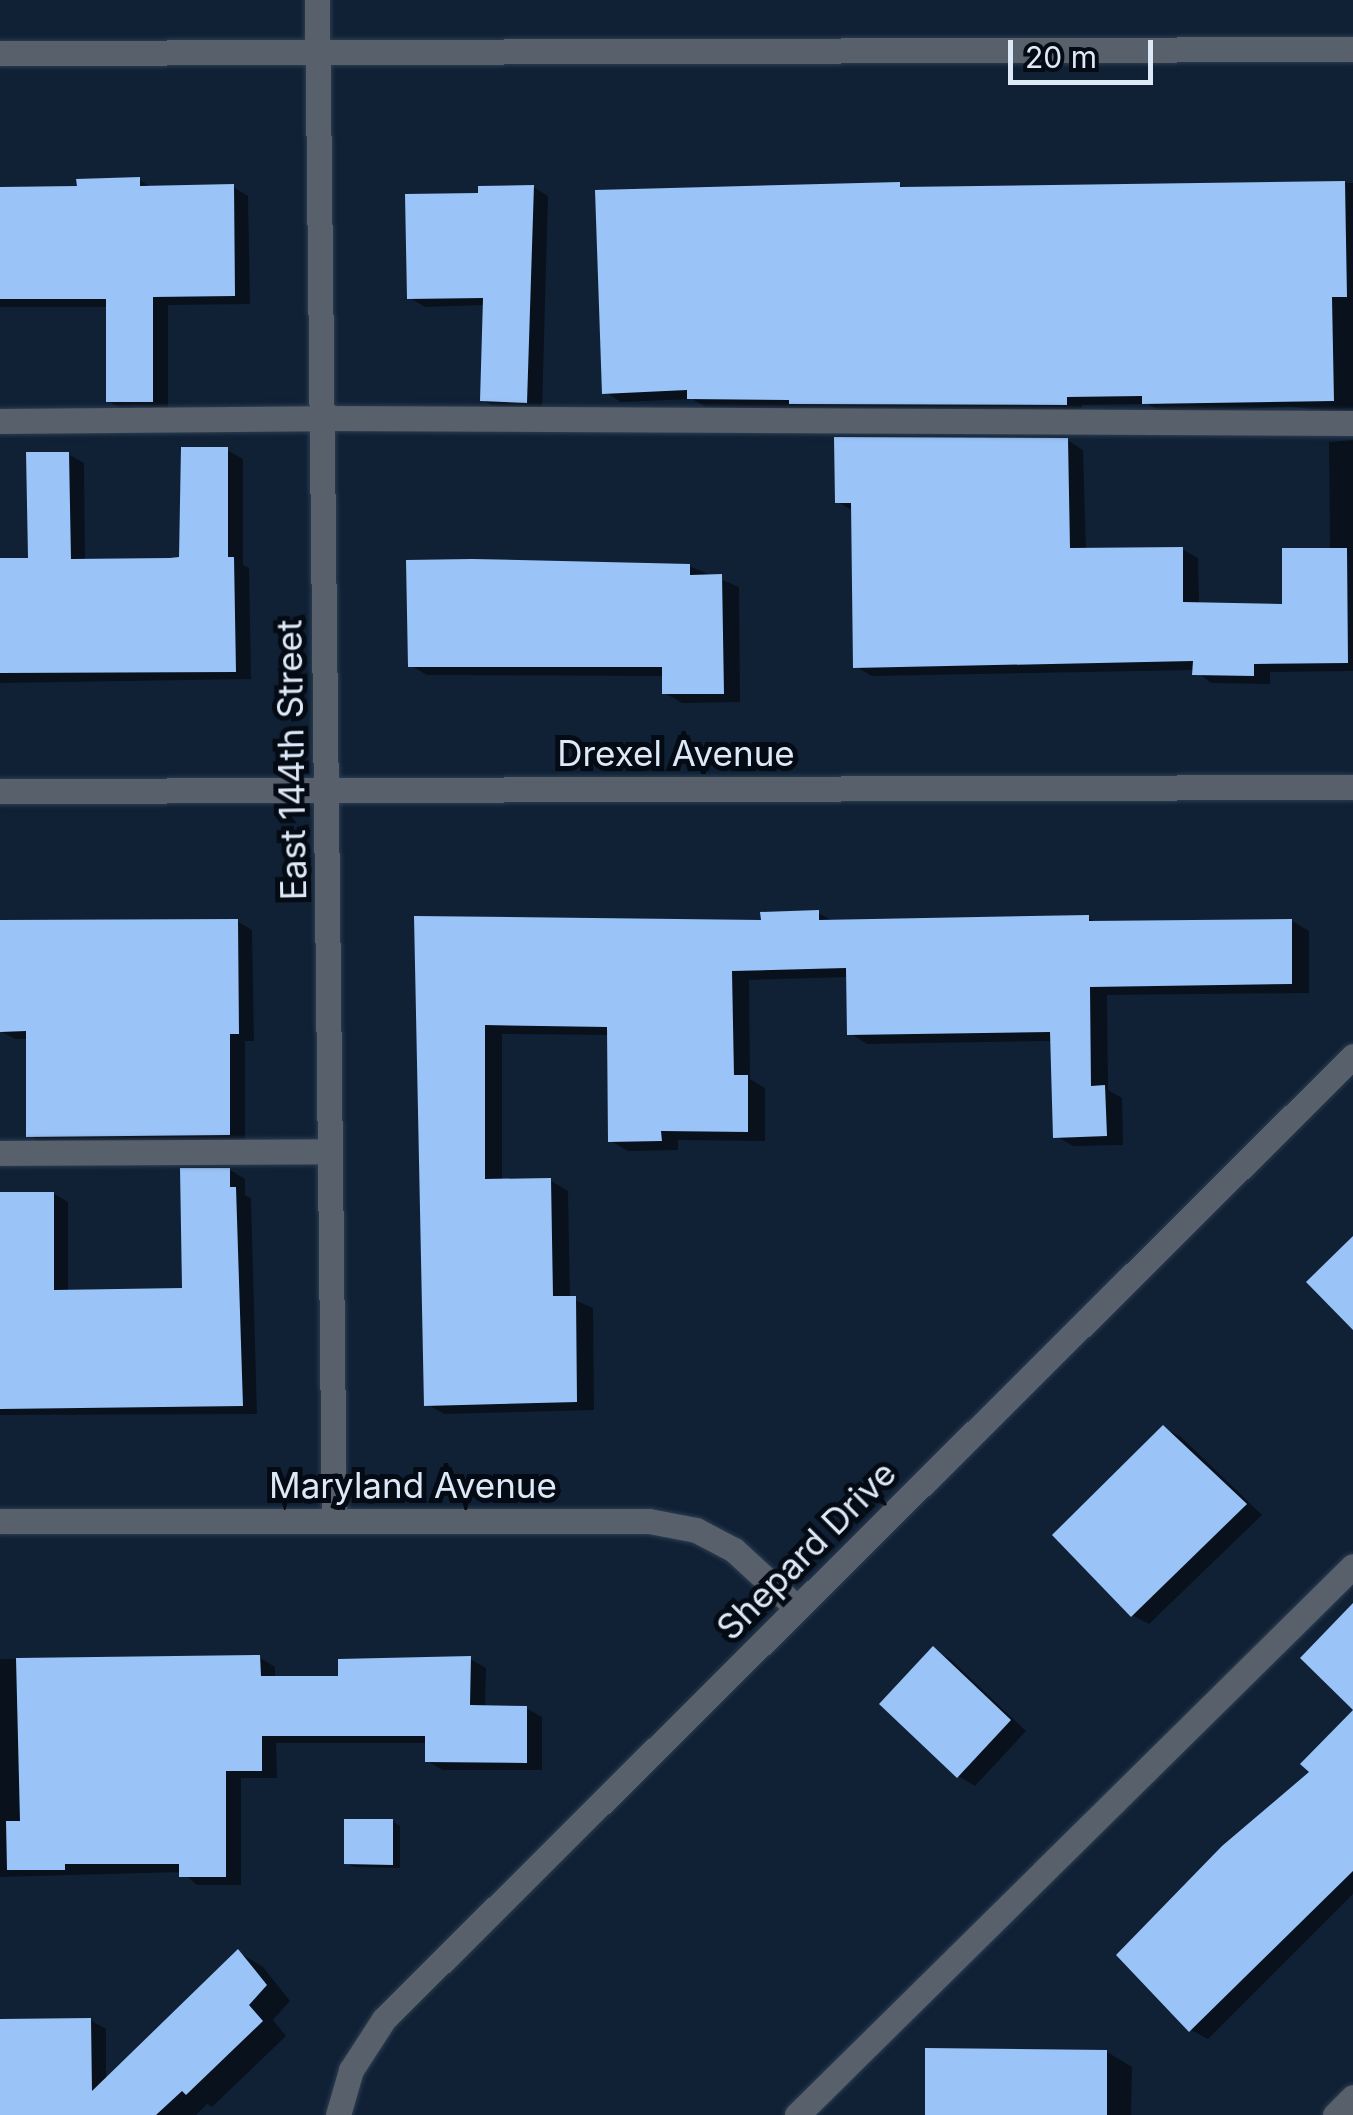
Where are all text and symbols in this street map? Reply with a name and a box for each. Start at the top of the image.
scale bar [1013,20,1158,82]
text: 20 m [1025,39,1097,75]
street label: East 144th Street [268,619,314,901]
street label: Drexel Avenue [557,732,795,774]
street label: Shepard Drive [708,1452,904,1648]
street label: Maryland Avenue [269,1464,557,1506]

